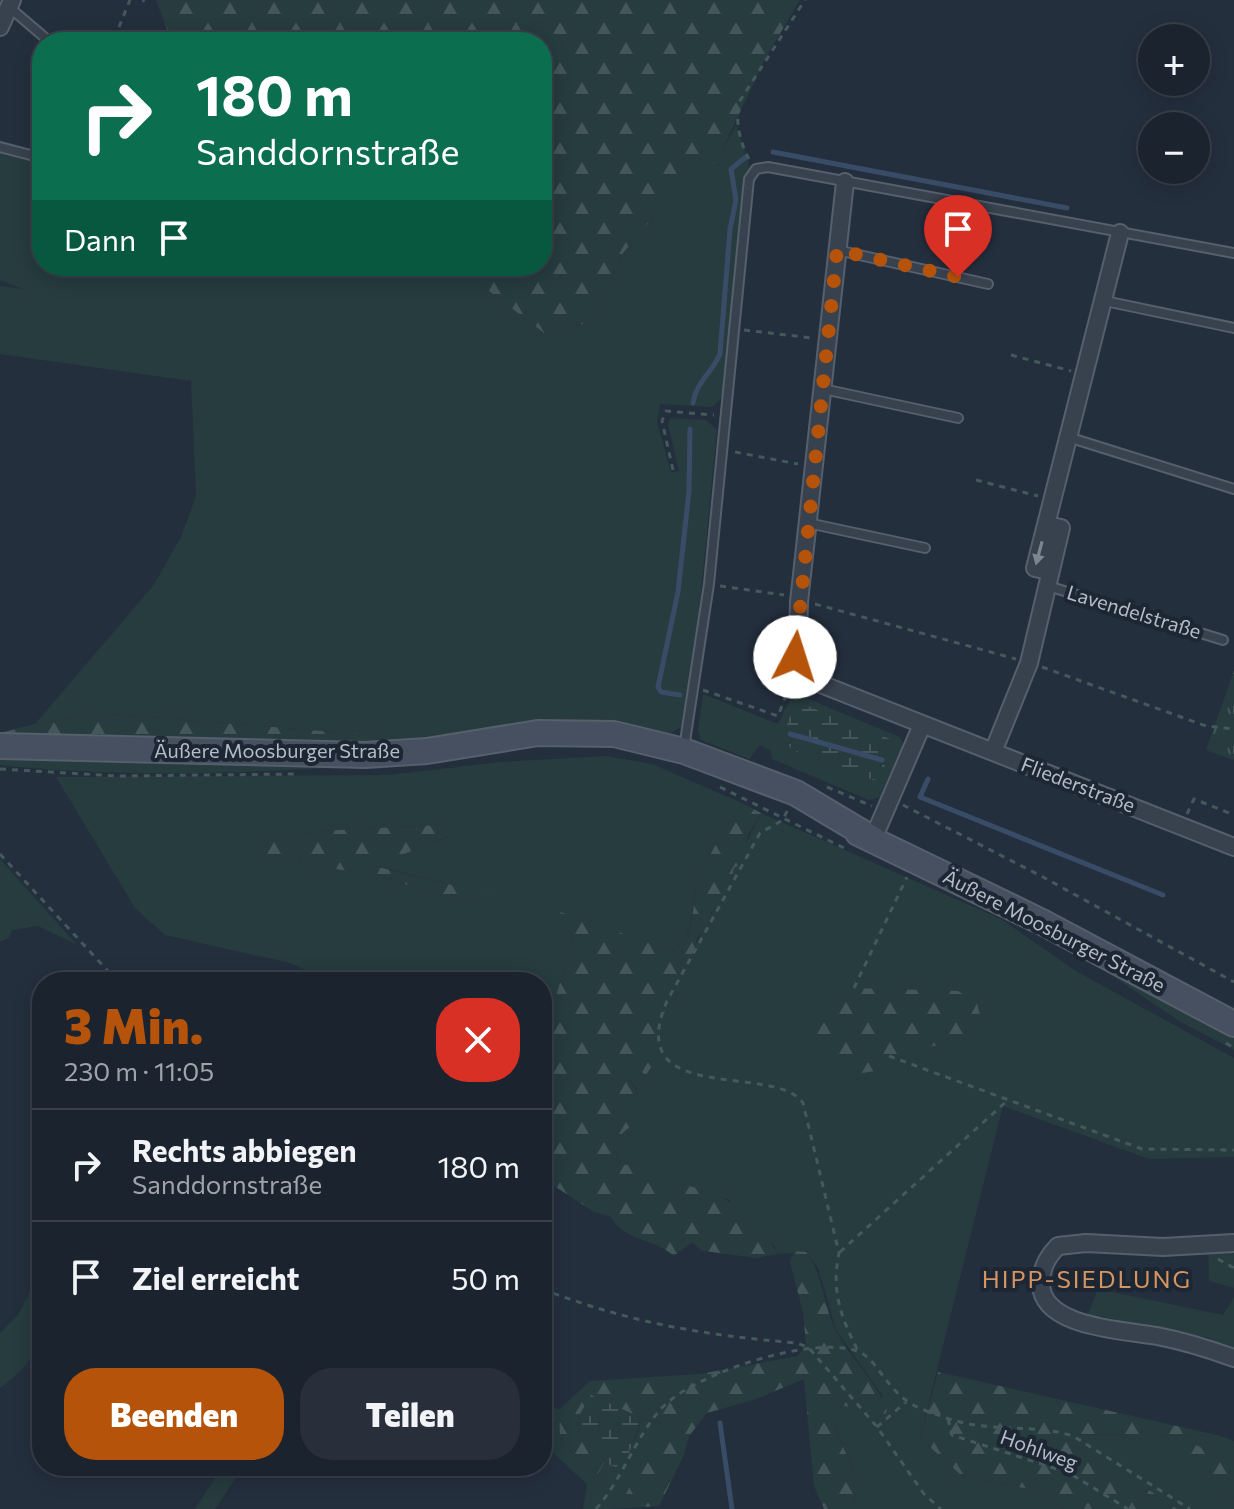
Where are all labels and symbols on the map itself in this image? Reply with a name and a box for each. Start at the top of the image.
pin [924,195,992,277]
one-way arrow [1033,541,1045,566]
street label: Lavendelstraße [1064,579,1204,643]
position arrow [753,615,837,699]
street label: Äußere Moosburger Straße [154,738,400,762]
street label: Fliederstraße [1018,751,1139,817]
street label: Äußere Moosburger Straße [939,864,1170,997]
district label: HIPP-SIEDLUNG [982,1264,1192,1293]
street label: Hohlweg [997,1424,1081,1474]

